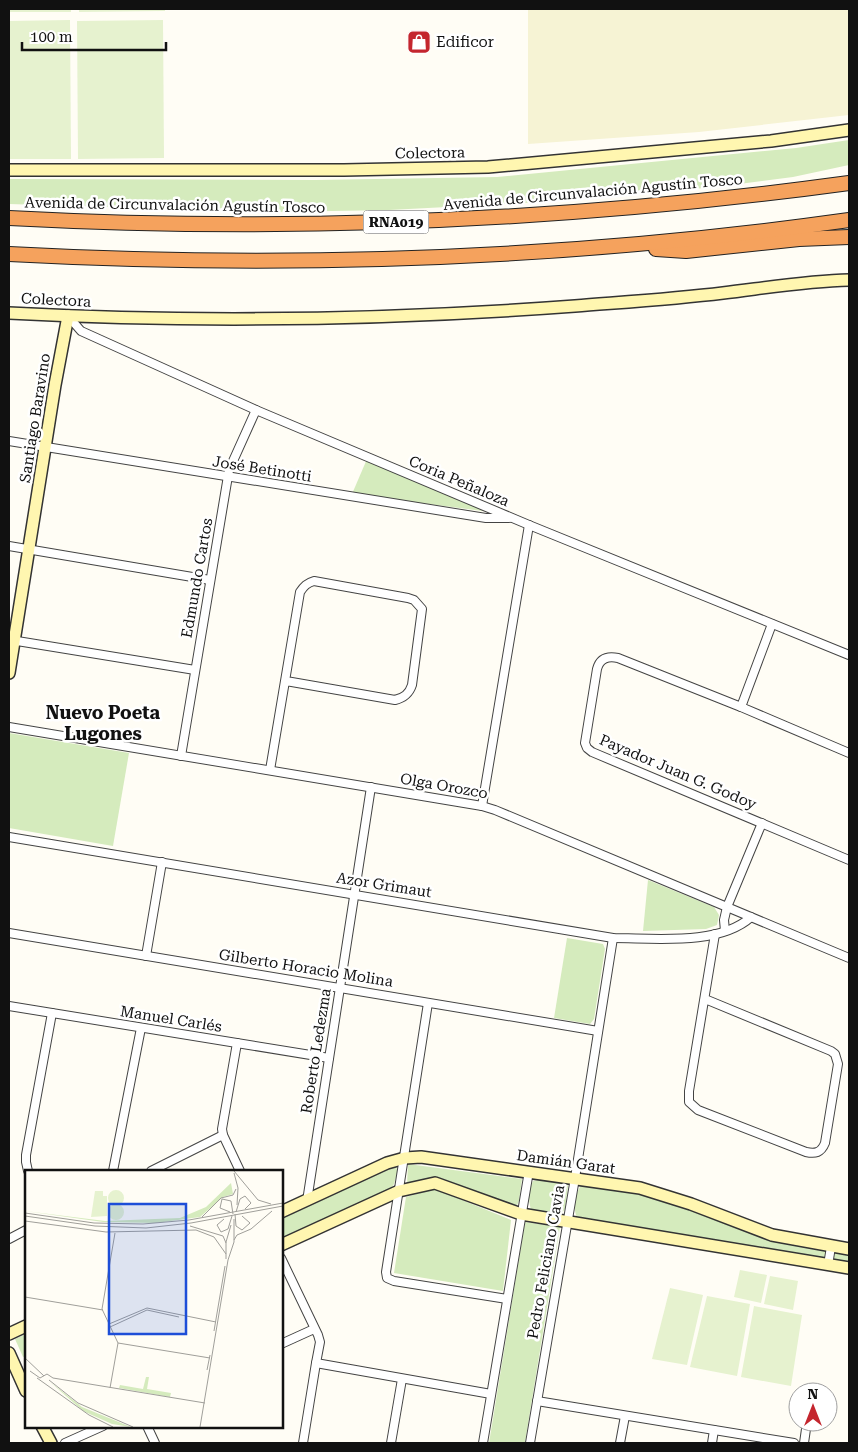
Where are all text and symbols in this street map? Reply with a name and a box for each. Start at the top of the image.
scale bar [22,20,166,52]
text: 100 m [30,28,73,46]
shop icon: Edificor [406,29,432,55]
place label: Edificor [436,33,494,51]
street label: Colectora [395,143,465,163]
street label: Avenida de Circunvalación Agustín Tosco [442,170,744,214]
street label: Avenida de Circunvalación Agustín Tosco [25,193,325,217]
road number: RNA019 [364,210,428,233]
street label: Colectora [20,289,92,311]
street label: Santiago Baravino [16,352,54,484]
street label: José Betinotti [211,452,313,486]
street label: Coria Peñaloza [406,452,512,510]
street label: Edmundo Cartos [178,517,216,639]
district label: Nuevo Poeta Lugones [46,702,161,744]
street label: Payador Juan G. Godoy [597,731,759,813]
street label: Olga Orozco [399,769,489,803]
street label: Azor Grimaut [335,869,433,901]
street label: Gilberto Horacio Molina [218,945,394,991]
street label: Roberto Ledezma [297,987,335,1115]
street label: Manuel Carlés [119,1002,223,1036]
street label: Damián Garat [516,1146,617,1178]
inset map [25,1170,282,1427]
street label: Pedro Feliciano Cavia [524,1184,568,1340]
north arrow [788,1382,838,1432]
text: N [808,1386,819,1402]

